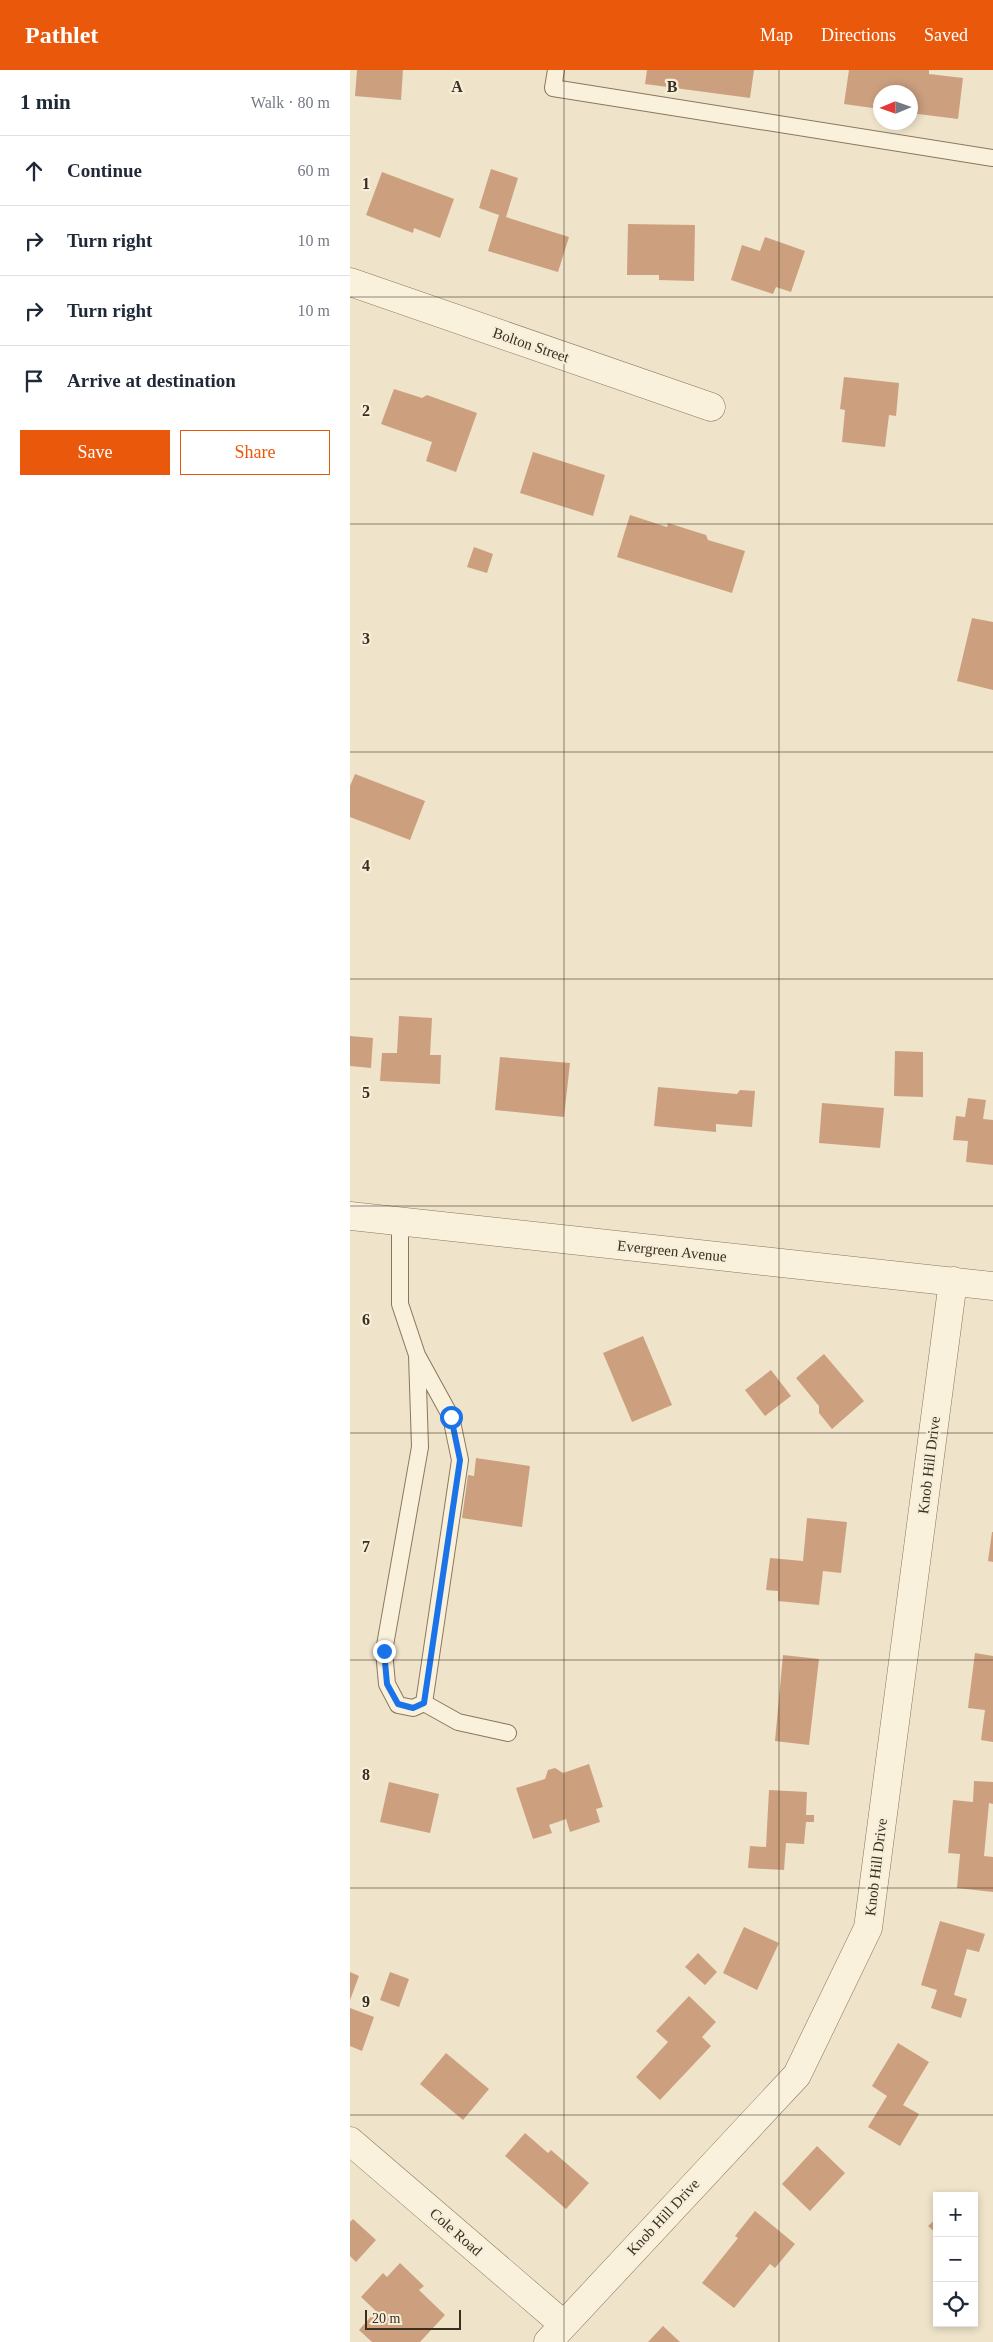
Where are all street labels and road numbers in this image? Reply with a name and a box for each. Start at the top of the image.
street label: Bolton Street [491,324,572,366]
street label: Evergreen Avenue [617,1237,728,1265]
street label: Knob Hill Drive [915,1415,943,1515]
street label: Knob Hill Drive [862,1817,890,1917]
street label: Knob Hill Drive [624,2175,703,2258]
street label: Cole Road [427,2205,486,2259]

